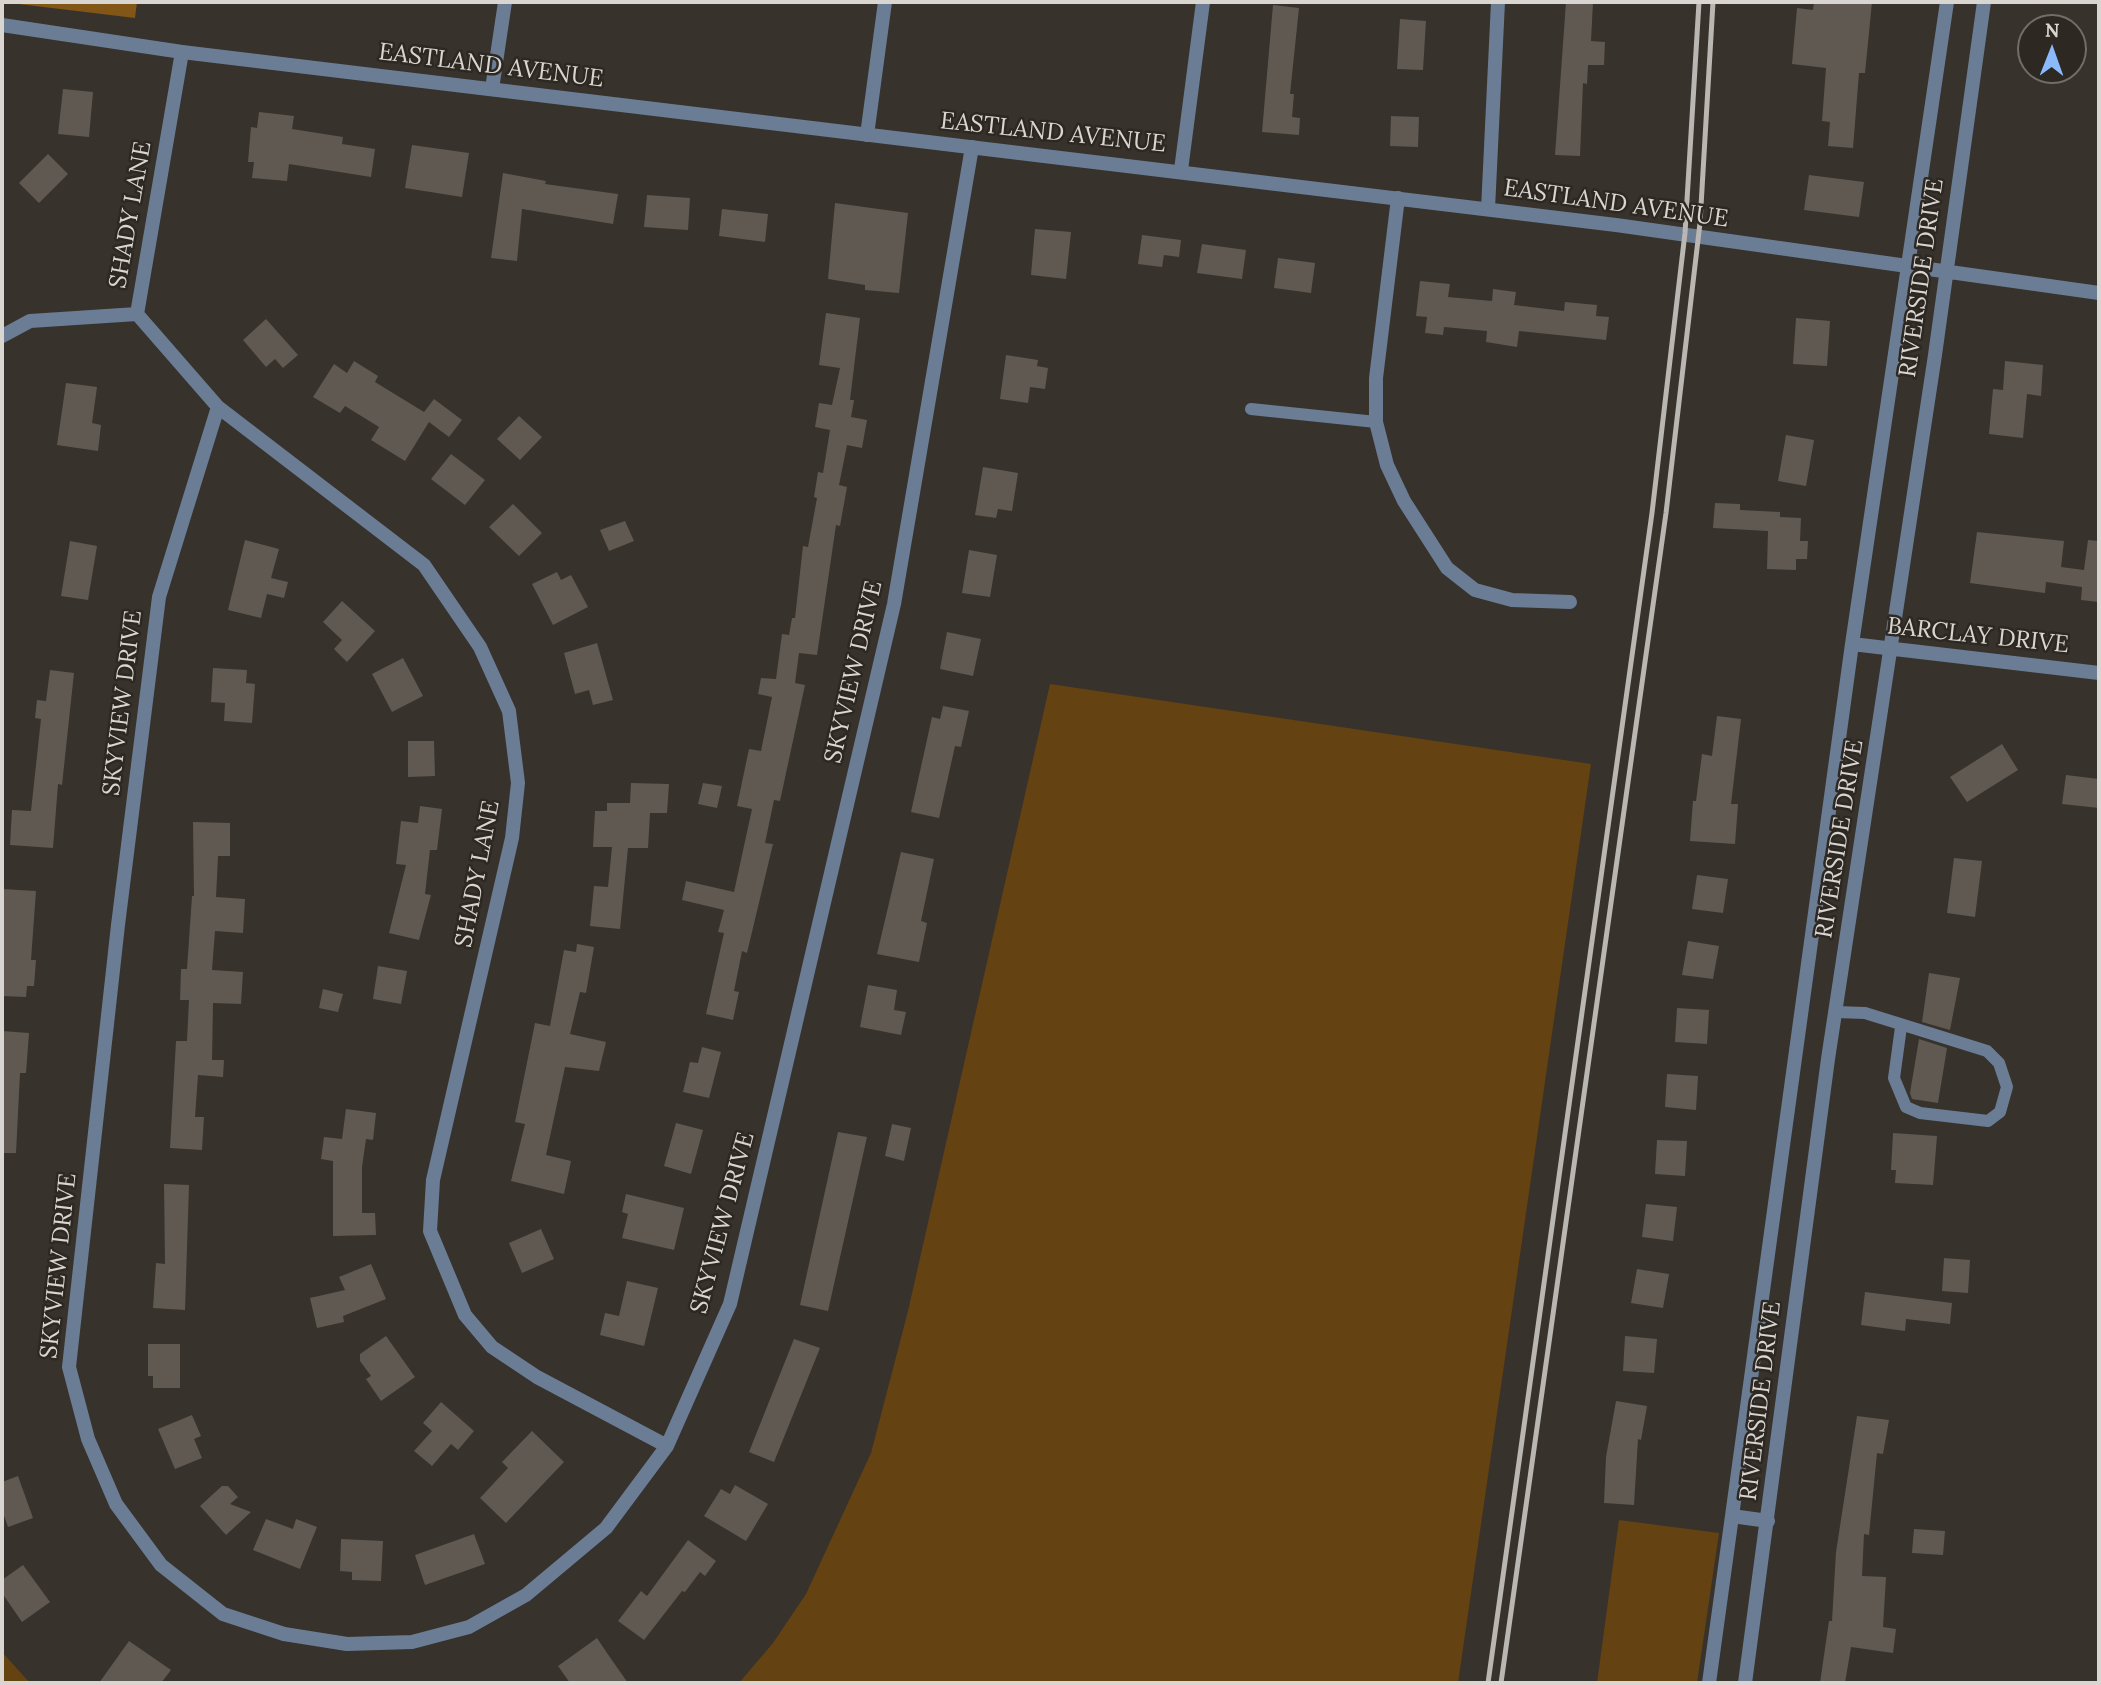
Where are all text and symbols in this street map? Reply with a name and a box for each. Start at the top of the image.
north arrow [2017,14,2087,84]
text: N [2045,18,2060,42]
street label: EASTLAND AVENUE [377,38,605,94]
street label: EASTLAND AVENUE [939,107,1167,159]
street label: SHADY LANE [104,139,158,291]
street label: EASTLAND AVENUE [1502,174,1730,234]
street label: RIVERSIDE DRIVE [1894,177,1950,379]
street label: SKYVIEW DRIVE [819,578,889,766]
street label: SKYVIEW DRIVE [97,609,149,797]
street label: BARCLAY DRIVE [1886,612,2070,660]
street label: RIVERSIDE DRIVE [1810,738,1870,940]
street label: SHADY LANE [450,798,506,950]
street label: SKYVIEW DRIVE [685,1129,761,1317]
street label: SKYVIEW DRIVE [35,1172,83,1360]
street label: RIVERSIDE DRIVE [1734,1300,1788,1502]

